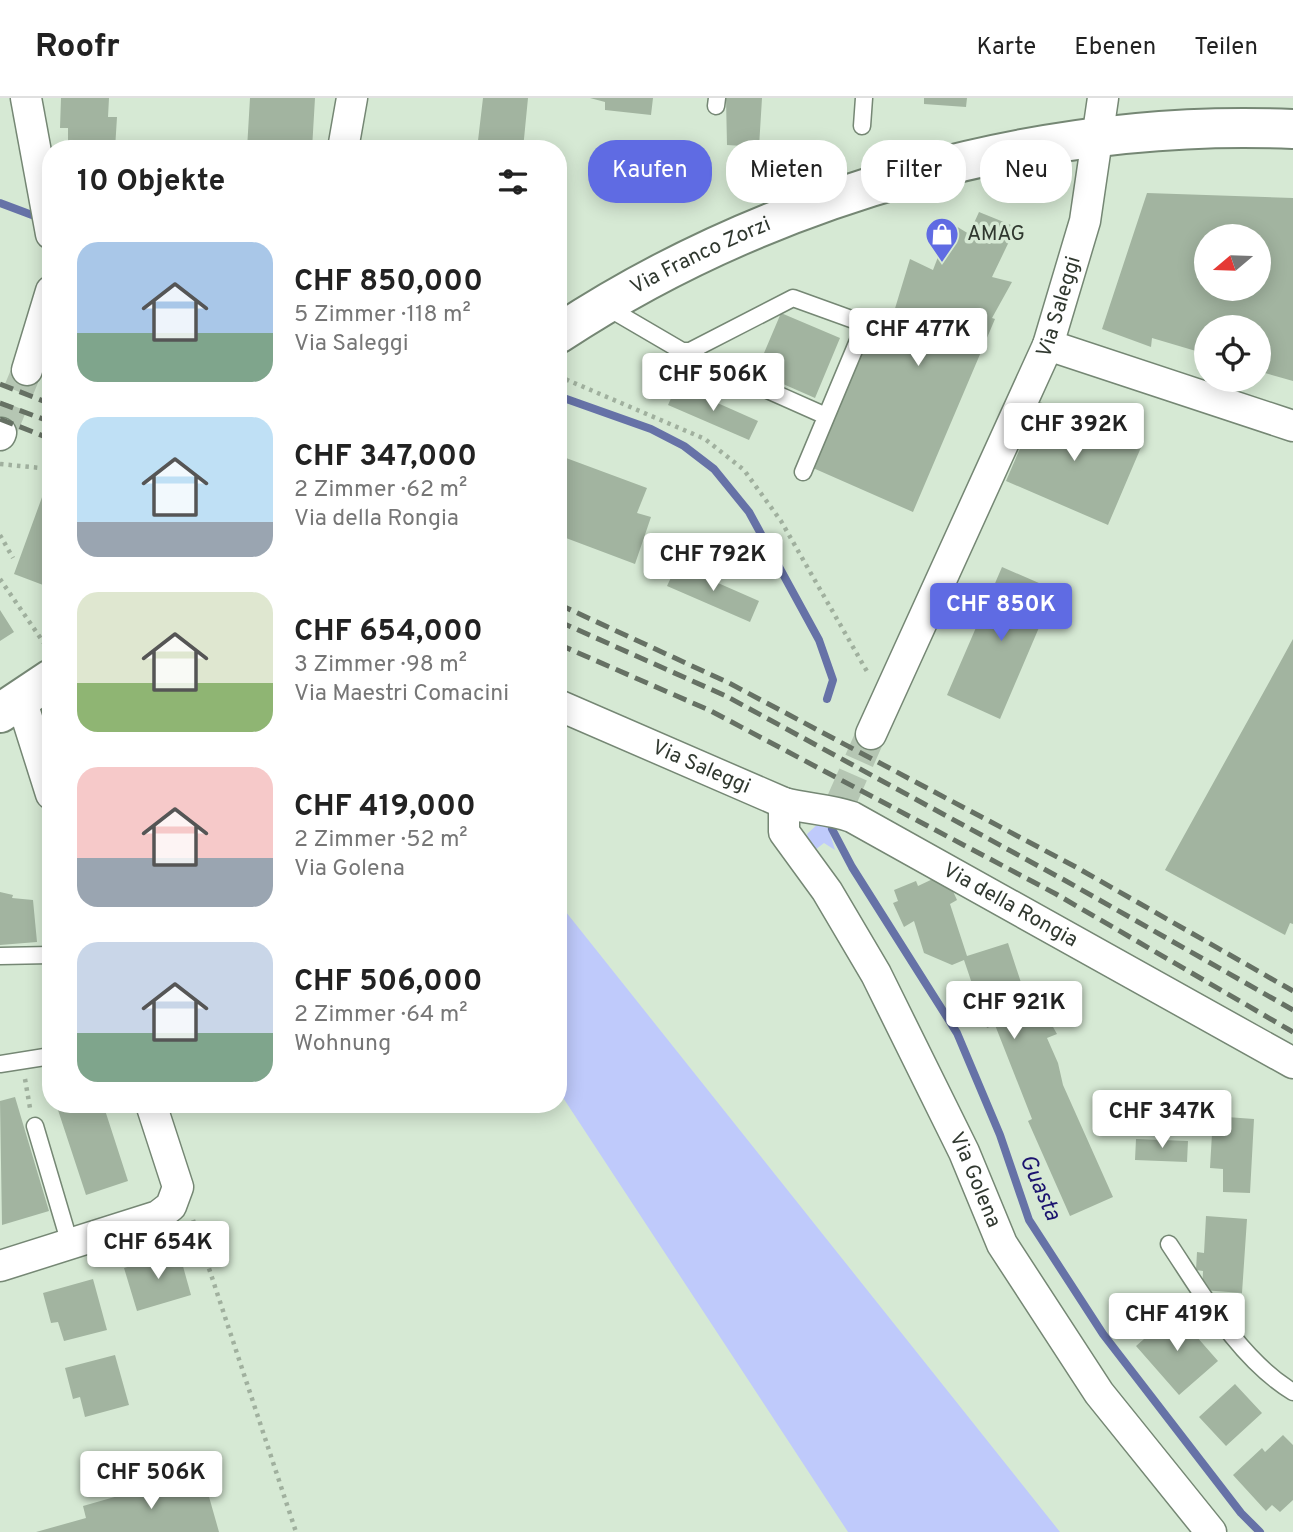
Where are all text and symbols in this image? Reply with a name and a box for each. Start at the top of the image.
text: Roofr [35,27,120,69]
text: Karte [976,33,1036,63]
text: Ebenen [1074,33,1156,63]
text: Teilen [1194,33,1258,63]
chip: Kaufen [588,140,712,203]
chip: Mieten [726,140,847,203]
chip: Filter [861,140,966,203]
chip: Neu [980,140,1072,203]
icon: filters [494,163,532,201]
text: 10 Objekte [77,164,225,201]
street label: Via Franco Zorzi [626,211,775,301]
shop icon: AMAG [923,215,961,264]
place label: AMAG [967,221,1025,248]
north arrow [1194,224,1270,301]
map controls [1194,224,1271,392]
street label: Via Saleggi [1030,253,1087,362]
text: CHF 850,000 [294,264,483,301]
icon: home [133,270,217,354]
text: 5 Zimmer · 118 m² [294,301,471,330]
pin: CHF 477K [846,308,990,368]
button: locate [1194,315,1271,392]
text: CHF 477K [865,316,971,345]
text: Via Saleggi [294,330,409,359]
pin: CHF 506K [641,354,785,413]
text: CHF 506K [658,361,768,390]
pin: CHF 392K [1002,404,1146,463]
text: CHF 392K [1020,411,1128,440]
text: CHF 347,000 [294,439,477,476]
icon: home [133,445,217,529]
text: 2 Zimmer · 62 m² [294,476,467,505]
text: Via della Rongia [294,505,459,534]
pin: CHF 792K [641,533,785,593]
text: CHF 792K [660,541,766,570]
pin: CHF 850K [929,584,1073,643]
text: CHF 850K [946,591,1056,620]
text: CHF 654,000 [294,614,483,651]
icon: home [133,620,217,704]
text: 3 Zimmer · 98 m² [294,651,467,680]
text: Via Maestri Comacini [294,680,509,709]
street label: Via Saleggi [648,734,755,800]
text: CHF 419,000 [294,789,476,826]
icon: home [133,795,217,879]
text: 2 Zimmer · 52 m² [294,826,468,855]
text: Via Golena [294,855,405,884]
street label: Via della Rongia [938,857,1083,954]
text: CHF 506,000 [294,964,482,1001]
icon: home [133,970,217,1054]
pin: CHF 921K [942,982,1086,1041]
text: CHF 921K [962,989,1066,1018]
text: 2 Zimmer · 64 m² [294,1001,467,1030]
text: Wohnung [294,1030,391,1059]
pin: CHF 347K [1090,1090,1234,1150]
text: CHF 347K [1108,1098,1216,1127]
street label: Via Golena [943,1128,1007,1232]
water label: Guasta [1012,1150,1066,1226]
pin: CHF 654K [86,1222,230,1281]
text: CHF 654K [103,1229,213,1258]
pin: CHF 419K [1105,1294,1249,1353]
text: CHF 419K [1125,1301,1229,1330]
pin: CHF 506K [79,1452,223,1511]
text: CHF 506K [96,1459,206,1488]

